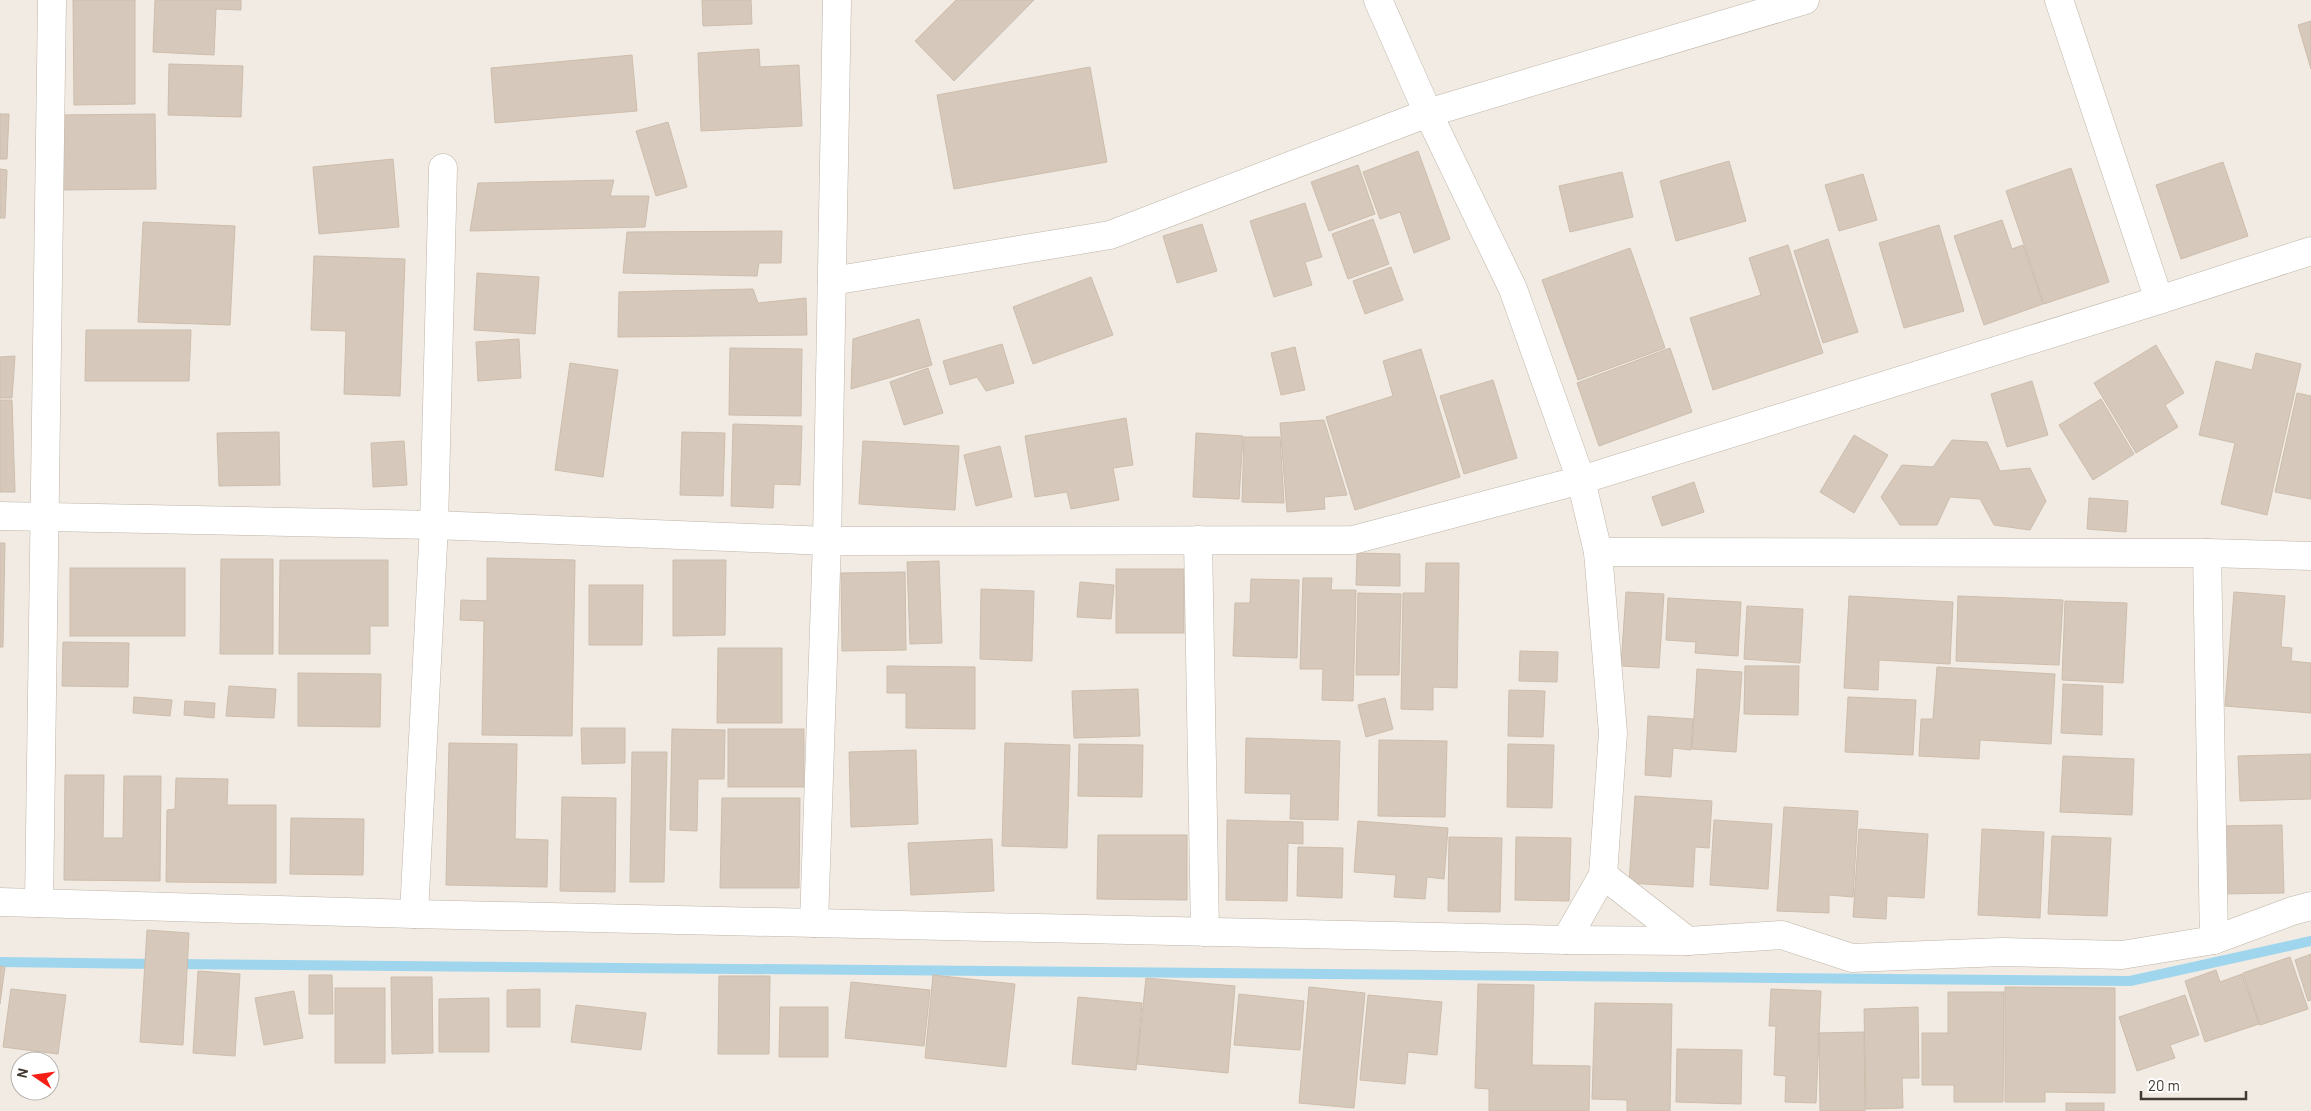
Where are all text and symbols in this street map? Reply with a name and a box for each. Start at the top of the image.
north arrow [10,1051,60,1101]
text: N [13,1067,31,1079]
scale bar [2141,1068,2246,1100]
text: 20 m [2148,1076,2180,1094]

